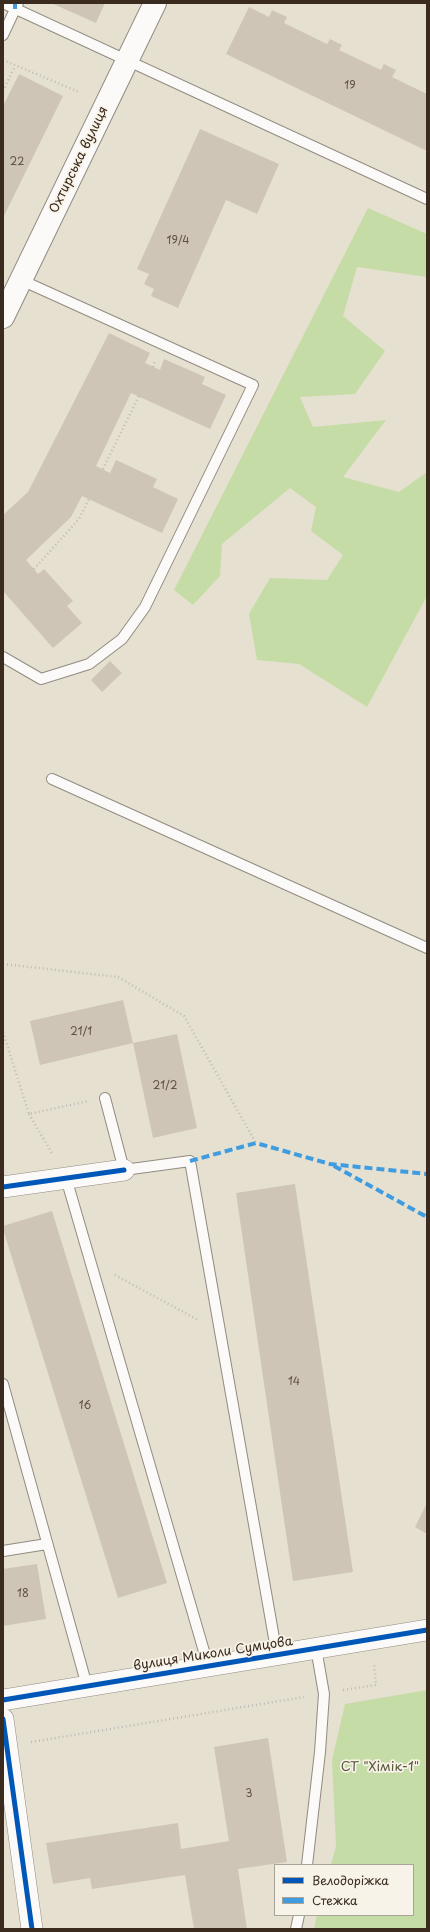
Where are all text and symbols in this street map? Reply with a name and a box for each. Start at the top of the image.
house number: 19 [344,79,356,93]
street label: Охтирська вулиця [46,104,112,216]
house number: 22 [10,155,24,169]
house number: 19/4 [167,234,189,248]
house number: 21/1 [70,1025,92,1039]
house number: 21/2 [153,1079,177,1093]
house number: 14 [288,1375,300,1389]
house number: 16 [79,1399,91,1413]
house number: 18 [17,1587,29,1601]
street label: вулиця Миколи Сумцова [132,1634,294,1674]
park label: СТ "Хімік-1" [341,1759,419,1775]
house number: 3 [245,1787,253,1801]
legend [274,1864,414,1916]
text: Велодоріжка [312,1871,389,1889]
text: Стежка [312,1891,357,1909]

